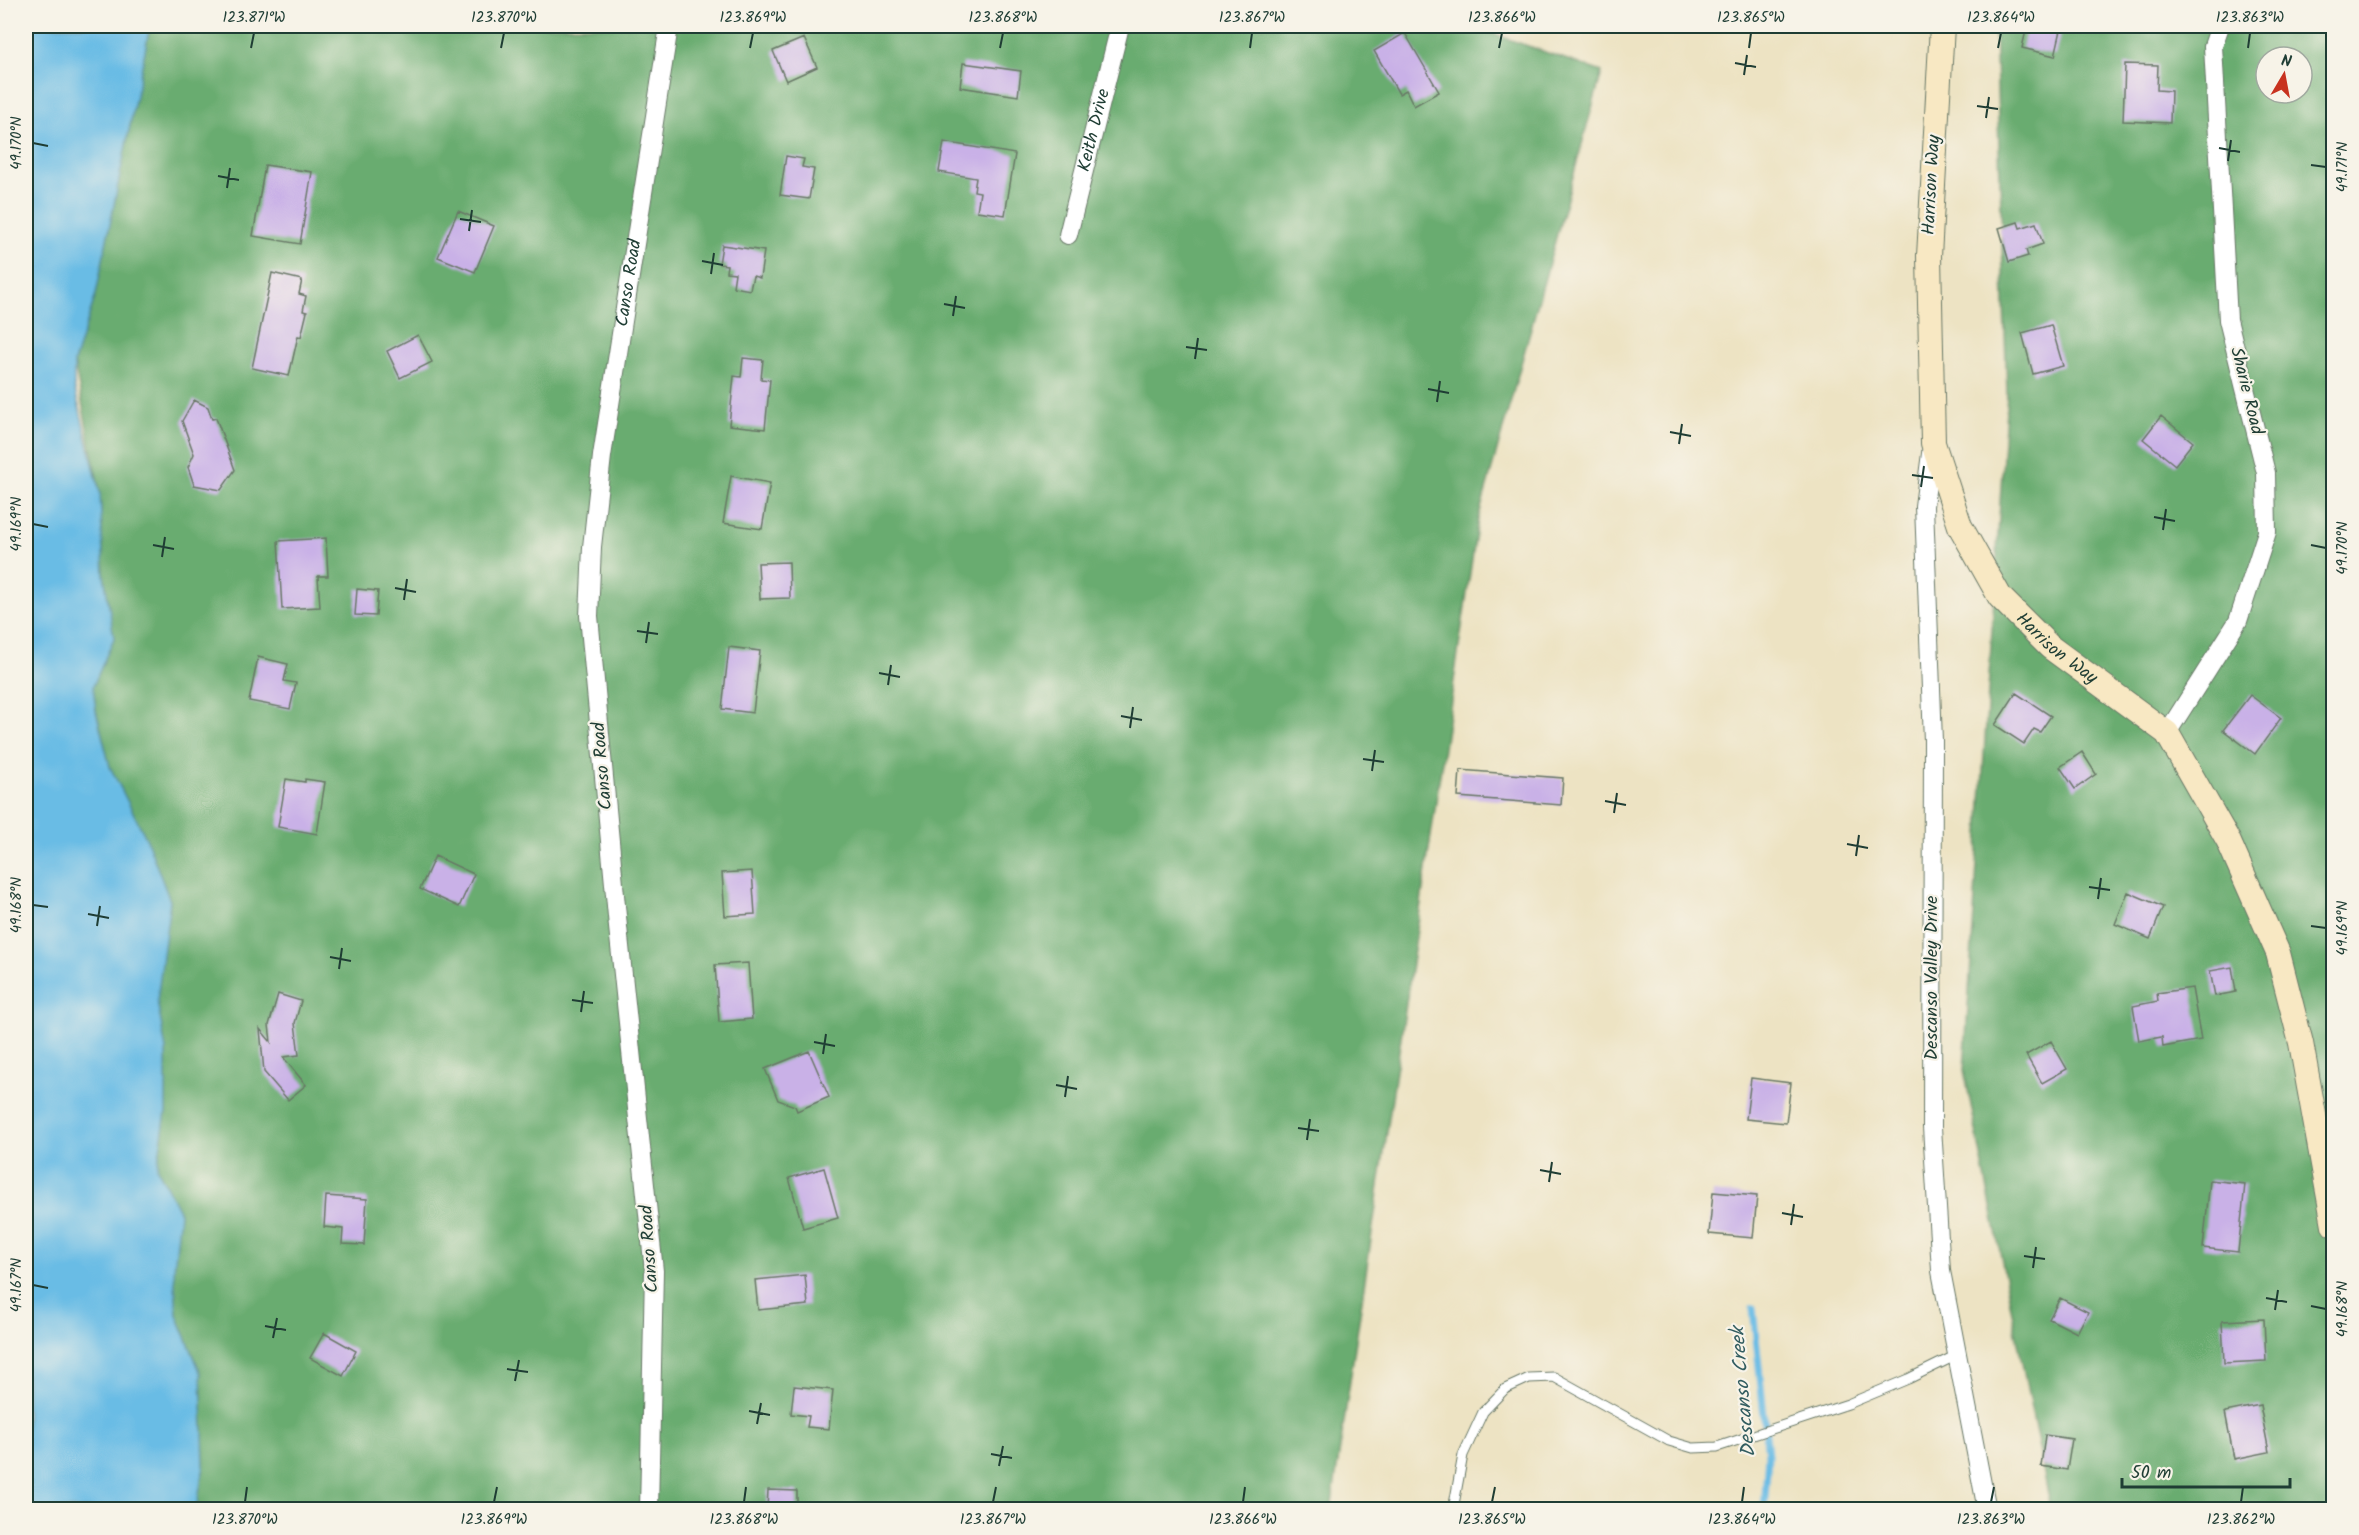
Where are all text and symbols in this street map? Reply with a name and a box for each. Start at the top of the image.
text: 123.871°W [222,6,286,30]
text: 123.870°W [471,6,537,30]
text: 123.869°W [719,6,787,30]
text: 123.868°W [969,6,1038,30]
text: 123.867°W [1219,6,1286,30]
text: 123.866°W [1468,6,1536,30]
text: 123.865°W [1717,6,1785,30]
text: 123.864°W [1967,6,2035,30]
text: 123.863°W [2216,6,2284,30]
north arrow [2254,45,2314,105]
text: N [2279,49,2293,75]
street label: Keith Drive [1070,86,1118,175]
text: 49.170°N [5,116,29,170]
street label: Harrison Way [1915,134,1949,236]
text: 49.171°N [2331,142,2355,192]
street label: Canso Road [608,236,650,329]
street label: Sharie Road [2221,344,2271,439]
text: 49.169°N [5,497,29,551]
text: 49.170°N [2331,521,2355,575]
street label: Harrison Way [2009,606,2104,692]
street label: Canso Road [585,720,621,811]
text: 49.168°N [5,877,29,933]
street label: Descanso Valley Drive [1918,896,1947,1060]
text: 49.169°N [2331,901,2355,955]
street label: Canso Road [632,1203,668,1294]
text: 49.167°N [5,1258,29,1312]
text: 49.168°N [2331,1281,2355,1337]
water label: Descanso Creek [1722,1323,1766,1459]
scale bar [2122,1451,2290,1489]
text: 50 m [2131,1459,2171,1488]
text: 123.870°W [212,1508,278,1532]
text: 123.869°W [460,1508,528,1532]
text: 123.868°W [710,1508,779,1532]
text: 123.867°W [960,1508,1027,1532]
text: 123.866°W [1209,1508,1277,1532]
text: 123.865°W [1458,1508,1526,1532]
text: 123.864°W [1708,1508,1776,1532]
text: 123.863°W [1957,1508,2025,1532]
text: 123.862°W [2207,1508,2275,1532]

